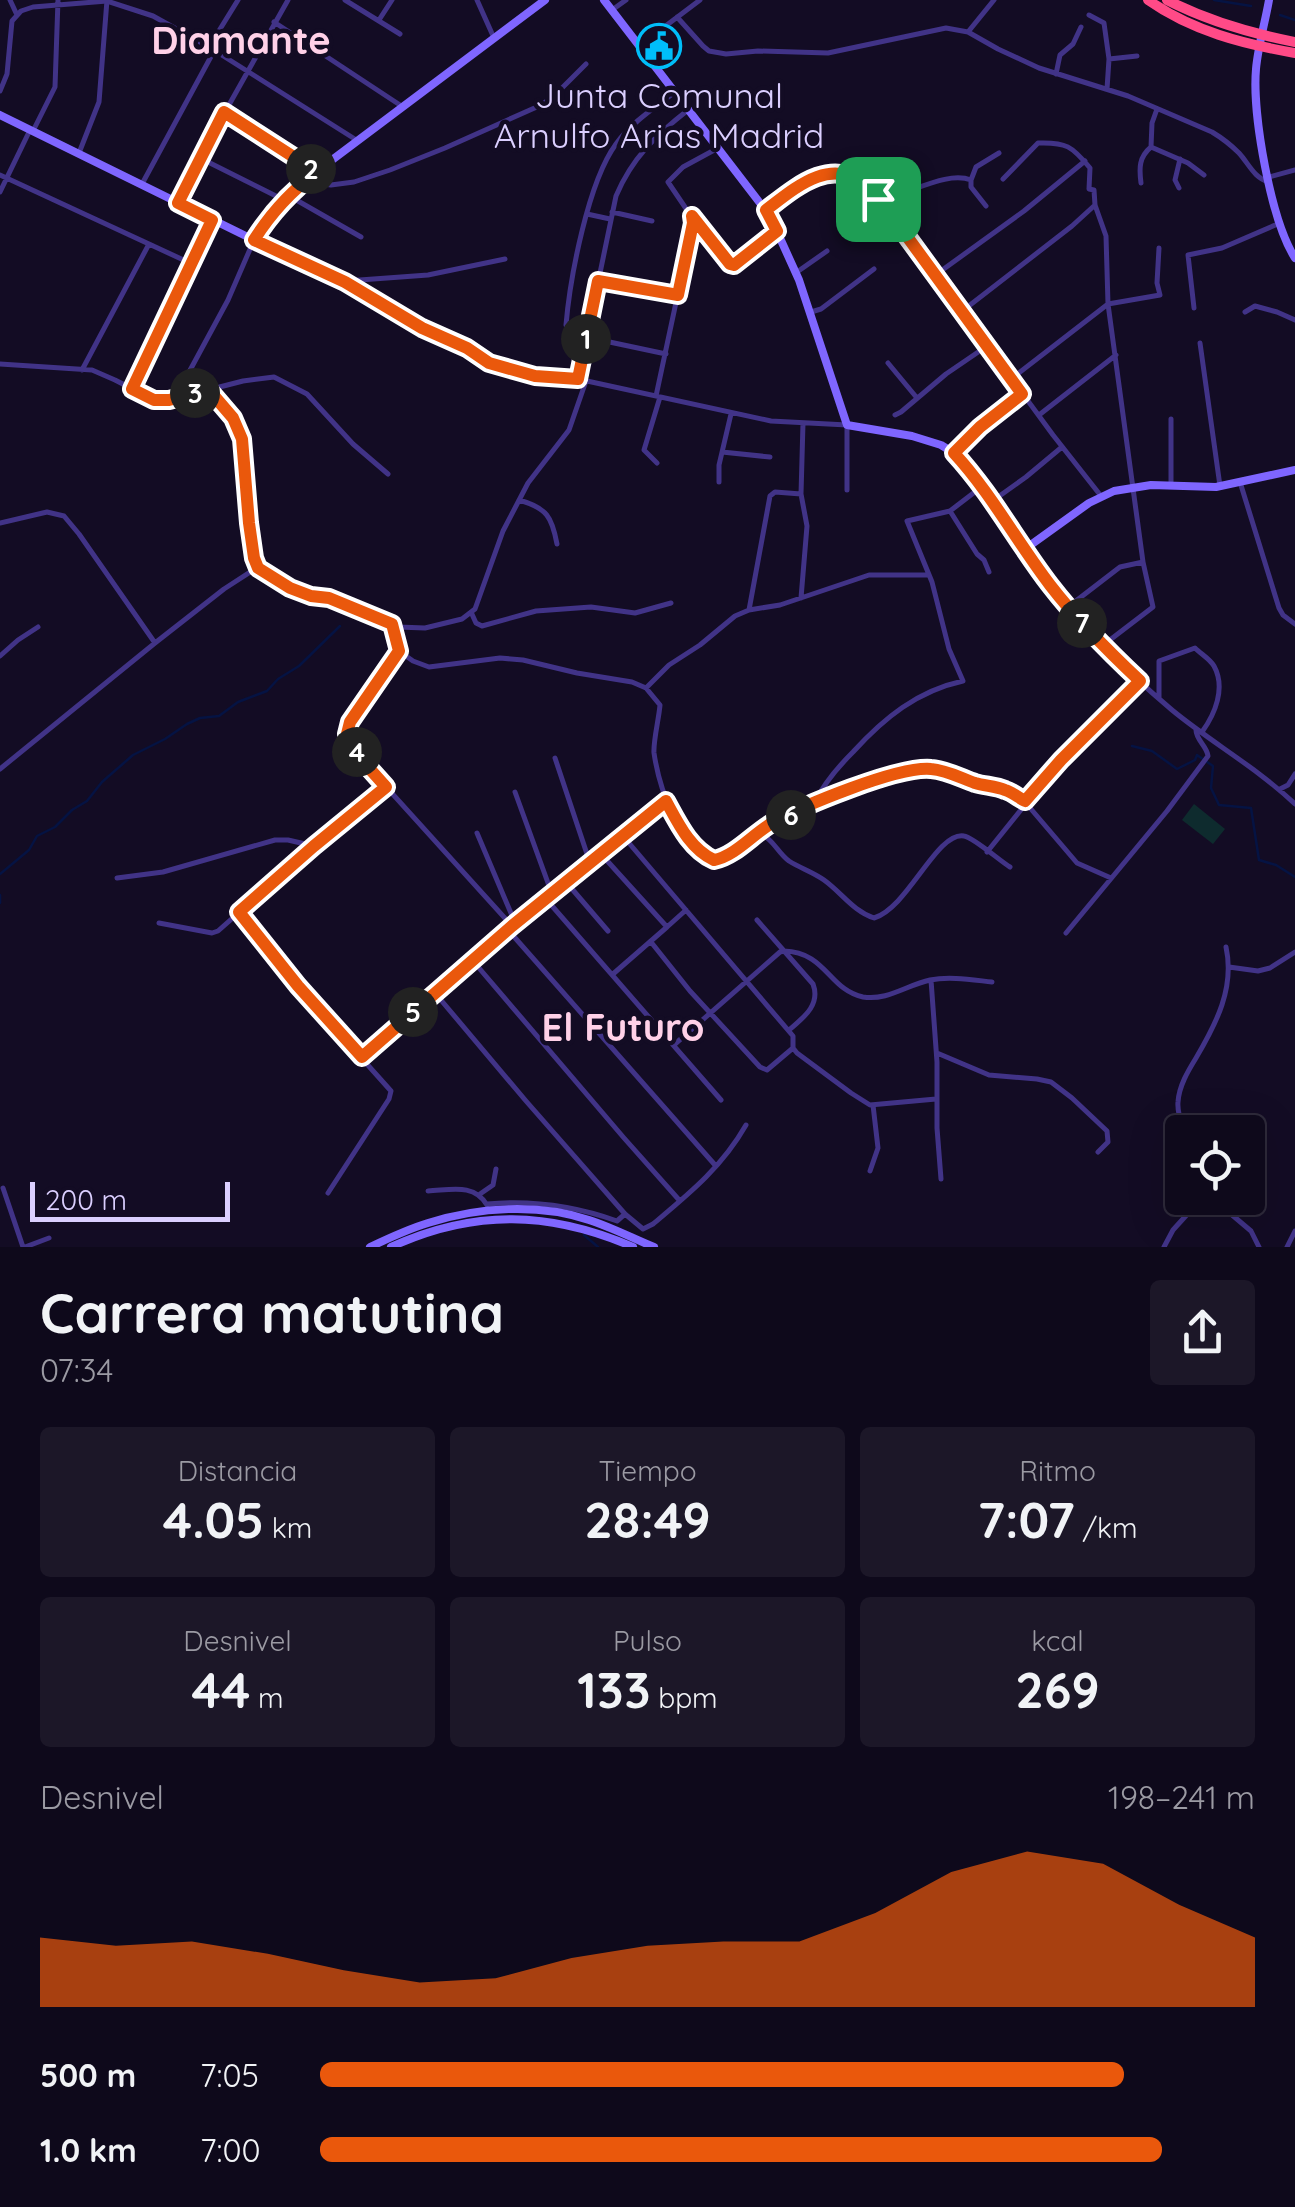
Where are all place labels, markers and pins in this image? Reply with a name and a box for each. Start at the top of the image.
public building icon: Junta Comunal Arnulfo Arias Madrid [636,23,682,69]
place label: Junta Comunal Arnulfo Arias Madrid [494,73,824,157]
pin: 2 [286,144,336,194]
pin [836,157,921,242]
pin: 1 [561,314,611,364]
pin: 3 [170,368,220,418]
pin: 7 [1057,598,1107,648]
pin: 4 [332,727,382,777]
pin: 6 [766,790,816,840]
pin: 5 [388,987,438,1037]

